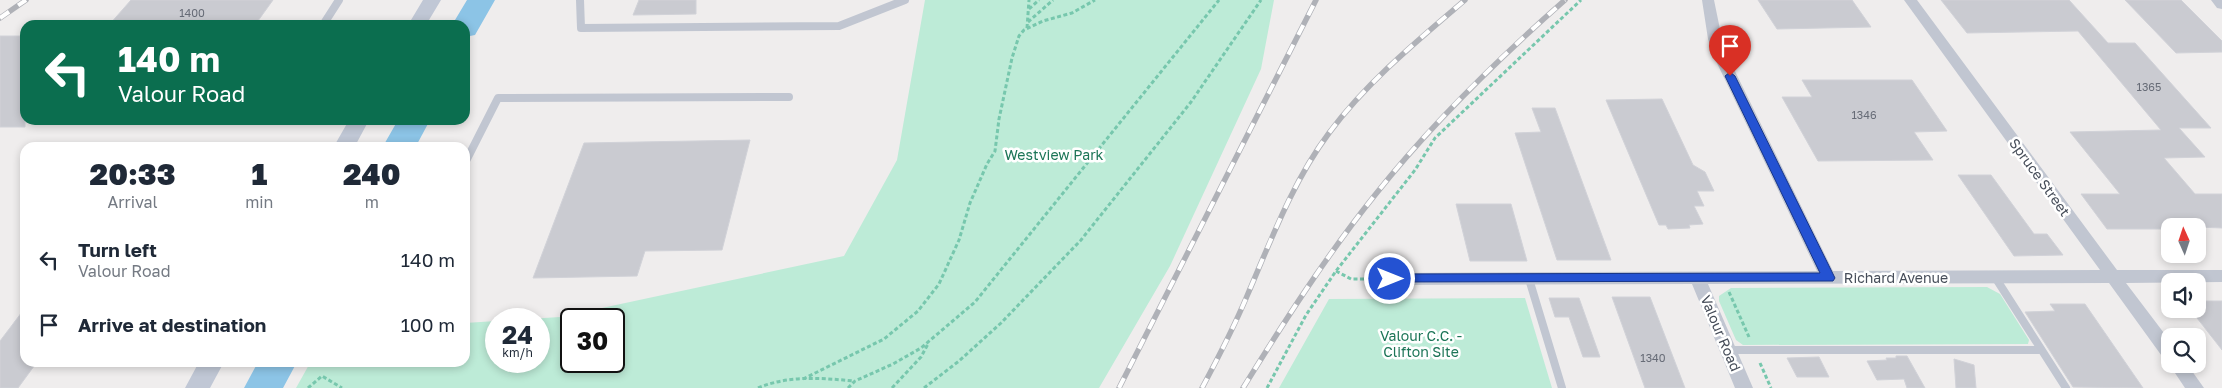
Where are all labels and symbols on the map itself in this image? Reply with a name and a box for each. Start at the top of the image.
house number: 1400 [179,6,205,19]
pin [1709,25,1751,76]
house number: 1365 [2137,80,2161,93]
house number: 1346 [1851,108,1877,121]
street label: Spruce Street [2006,135,2074,219]
park label: Westview Park [1004,146,1104,163]
north arrow [2161,218,2206,262]
position arrow [1363,252,1415,304]
street label: Richard Avenue [1844,269,1948,286]
street label: Valour Road [1697,292,1745,374]
speed limit sign: 30 [560,308,625,373]
park label: Valour C.C. - Clifton Site [1380,327,1462,360]
house number: 1340 [1640,351,1666,364]

